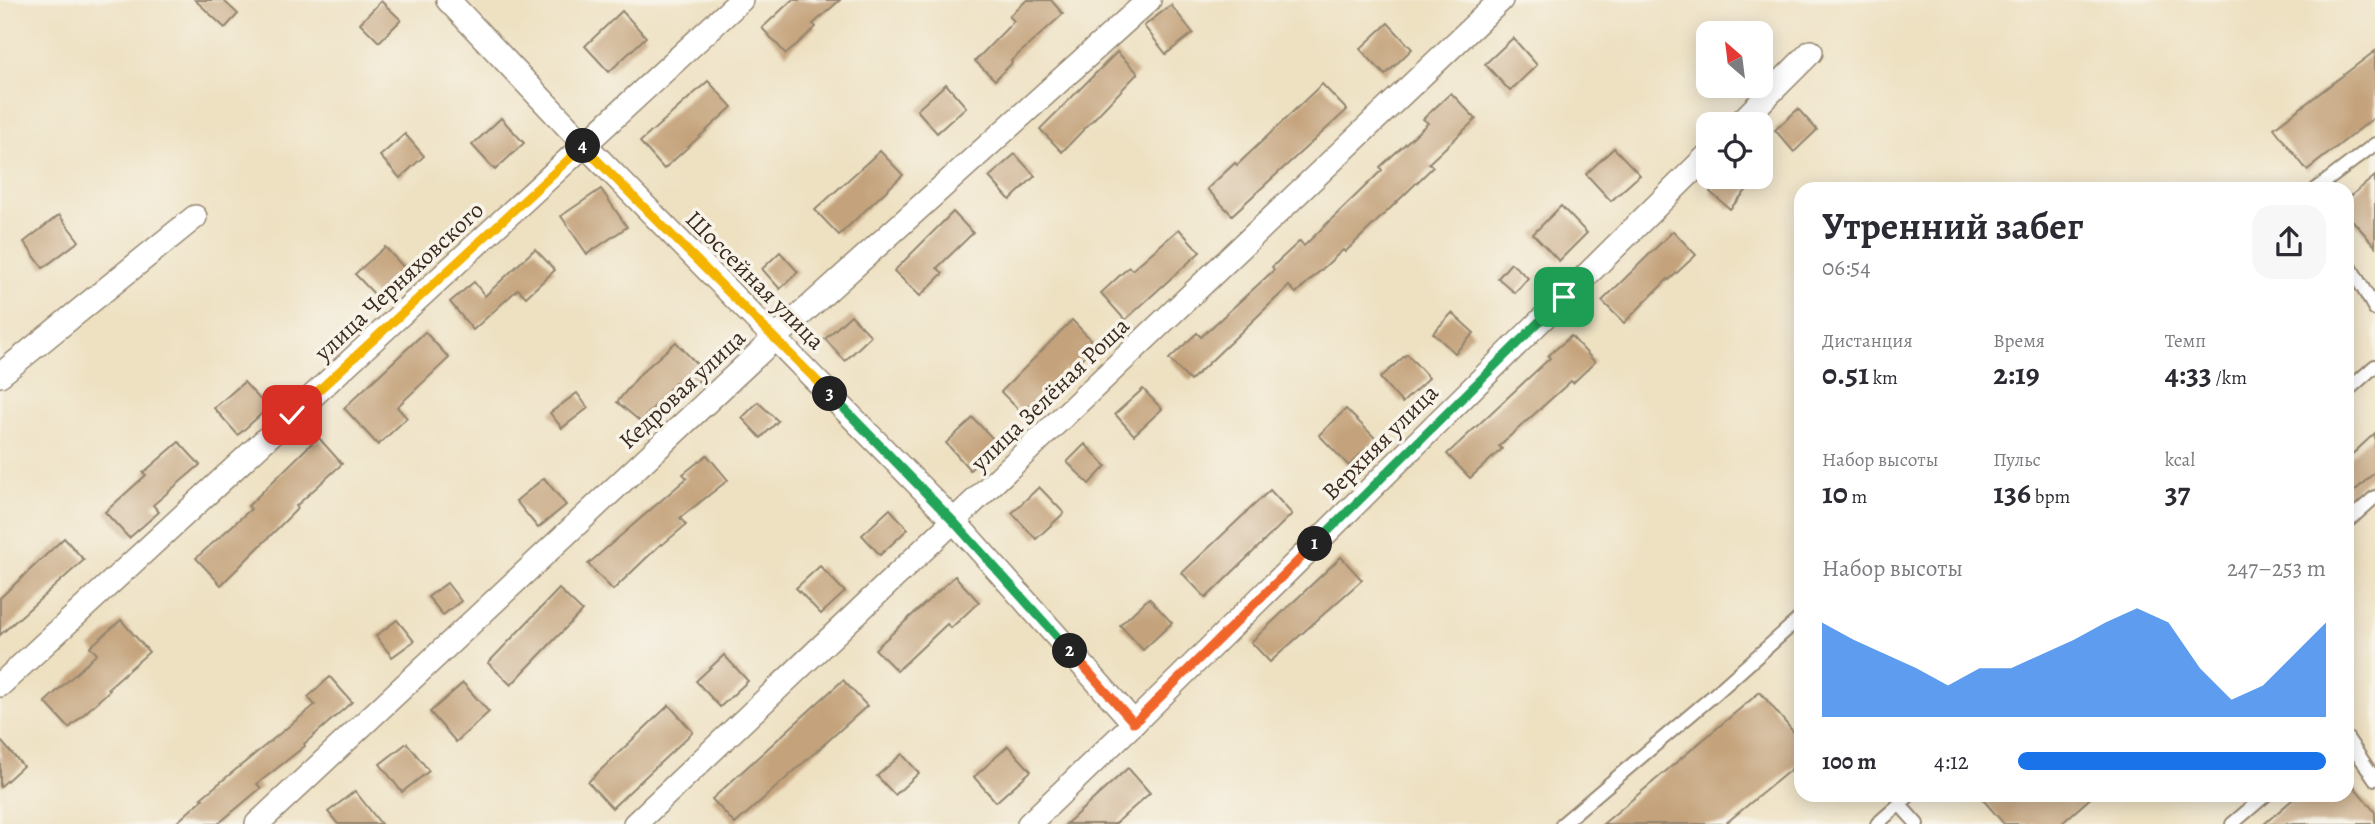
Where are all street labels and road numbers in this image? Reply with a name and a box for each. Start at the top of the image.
street label: улица Черняховского [307,194,491,369]
street label: Шоссейная улица [678,203,832,357]
street label: улица Зелёная Роща [963,310,1136,479]
street label: Кедровая улица [612,322,752,456]
street label: Верхняя улица [1315,377,1445,507]

